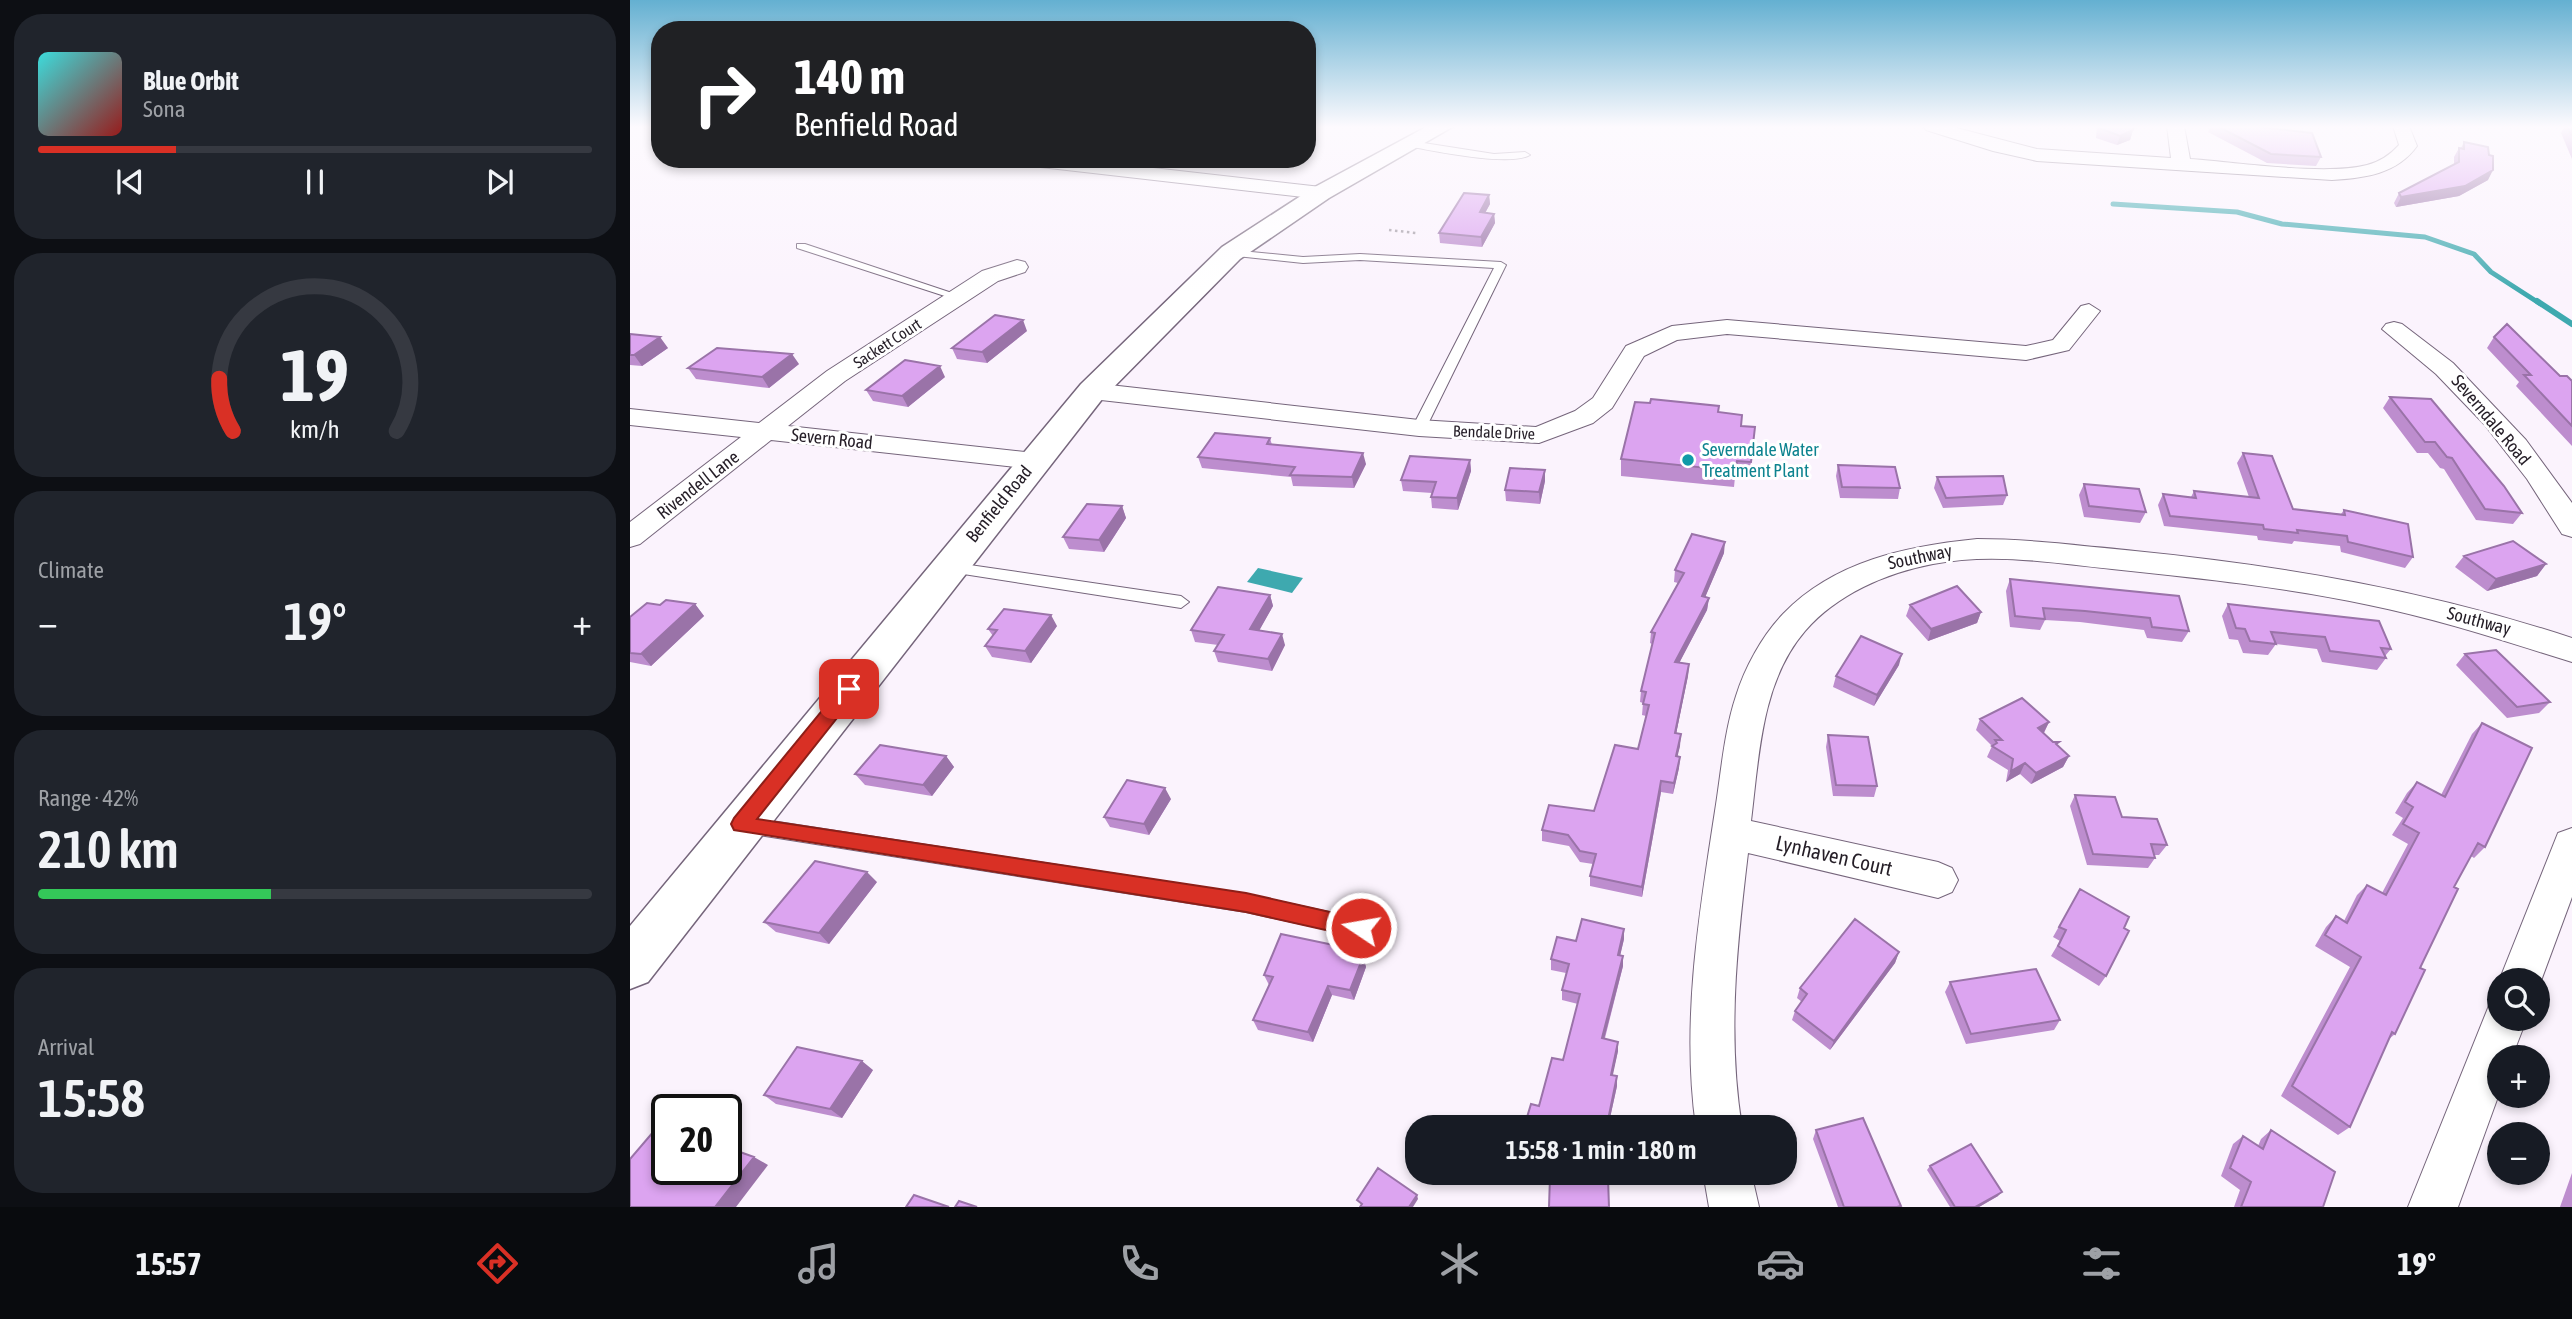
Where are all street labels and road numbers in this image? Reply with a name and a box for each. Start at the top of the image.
street label: Sackett Court [850,314,925,372]
street label: Severndale Road [2448,370,2535,469]
street label: Bendale Drive [1453,422,1535,442]
street label: Severn Road [790,424,874,453]
street label: Rivendell Lane [653,446,743,523]
street label: Benfield Road [961,461,1036,546]
street label: Southway [1886,539,1954,574]
street label: Southway [2445,602,2513,639]
street label: Lynhaven Court [1774,830,1895,880]

